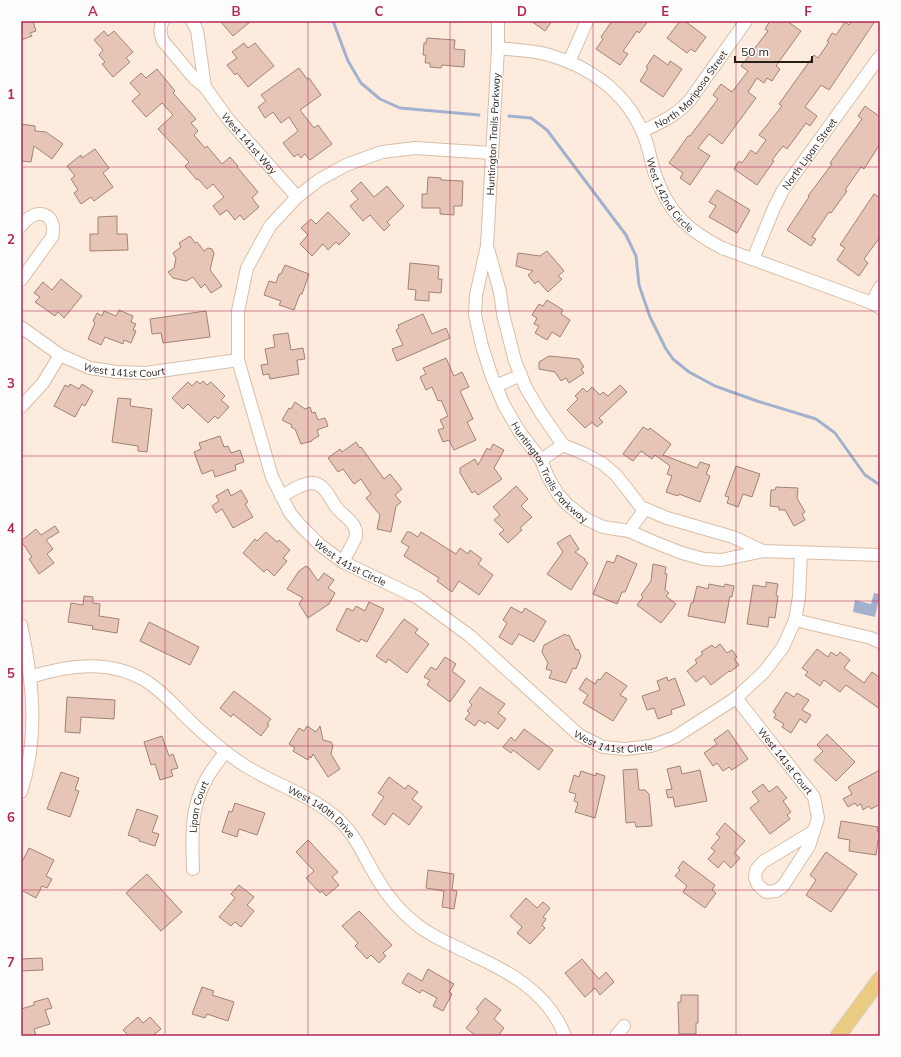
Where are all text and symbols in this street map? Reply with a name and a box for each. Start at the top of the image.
text: A [88,3,98,19]
text: B [232,3,241,19]
text: C [375,3,384,19]
text: D [517,3,527,19]
text: E [661,3,669,19]
text: F [804,3,812,19]
scale bar [735,38,812,64]
text: 50 m [741,44,769,59]
street label: North Mariposa Street [653,47,730,131]
street label: Huntington Trails Parkway [484,72,503,196]
text: 1 [7,86,15,102]
street label: West 141st Way [218,110,280,178]
street label: North Lipan Street [779,115,840,192]
street label: West 142nd Circle [644,156,696,235]
text: 2 [7,231,15,247]
street label: West 141st Court [81,360,166,380]
text: 3 [7,375,15,391]
street label: Huntington Trails Parkway [508,420,590,526]
text: 4 [7,520,15,536]
street label: West 141st Circle [311,537,388,589]
text: 5 [7,665,15,681]
street label: West 141st Court [755,725,816,798]
street label: West 141st Circle [571,727,653,756]
street label: Lipan Court [187,778,212,833]
street label: West 140th Drive [285,783,358,840]
text: 6 [7,809,15,825]
text: 7 [7,954,15,970]

